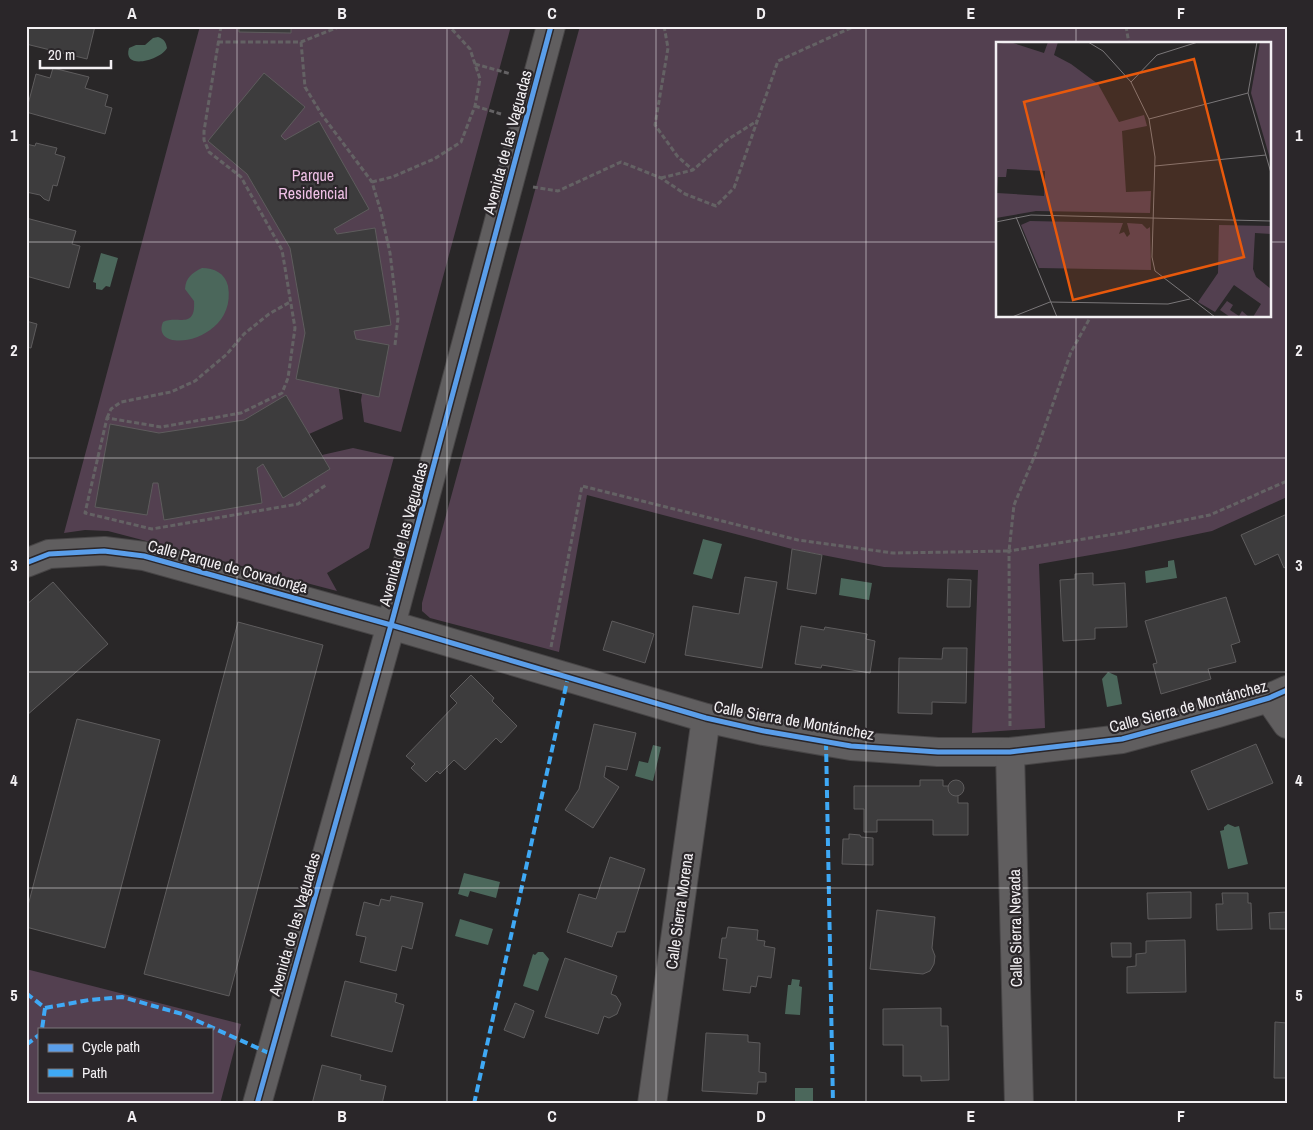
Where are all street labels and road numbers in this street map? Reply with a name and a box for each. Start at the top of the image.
street label: Avenida de las Vaguadas [477,68,537,217]
street label: Avenida de las Vaguadas [373,460,433,609]
street label: Calle Parque de Covadonga [146,534,311,598]
street label: Calle Sierra de Montánchez [1107,674,1270,738]
street label: Calle Sierra de Montánchez [712,695,876,745]
street label: Avenida de las Vaguadas [263,850,325,999]
street label: Calle Sierra Morena [660,851,698,971]
street label: Calle Sierra Nevada [1003,868,1027,987]

